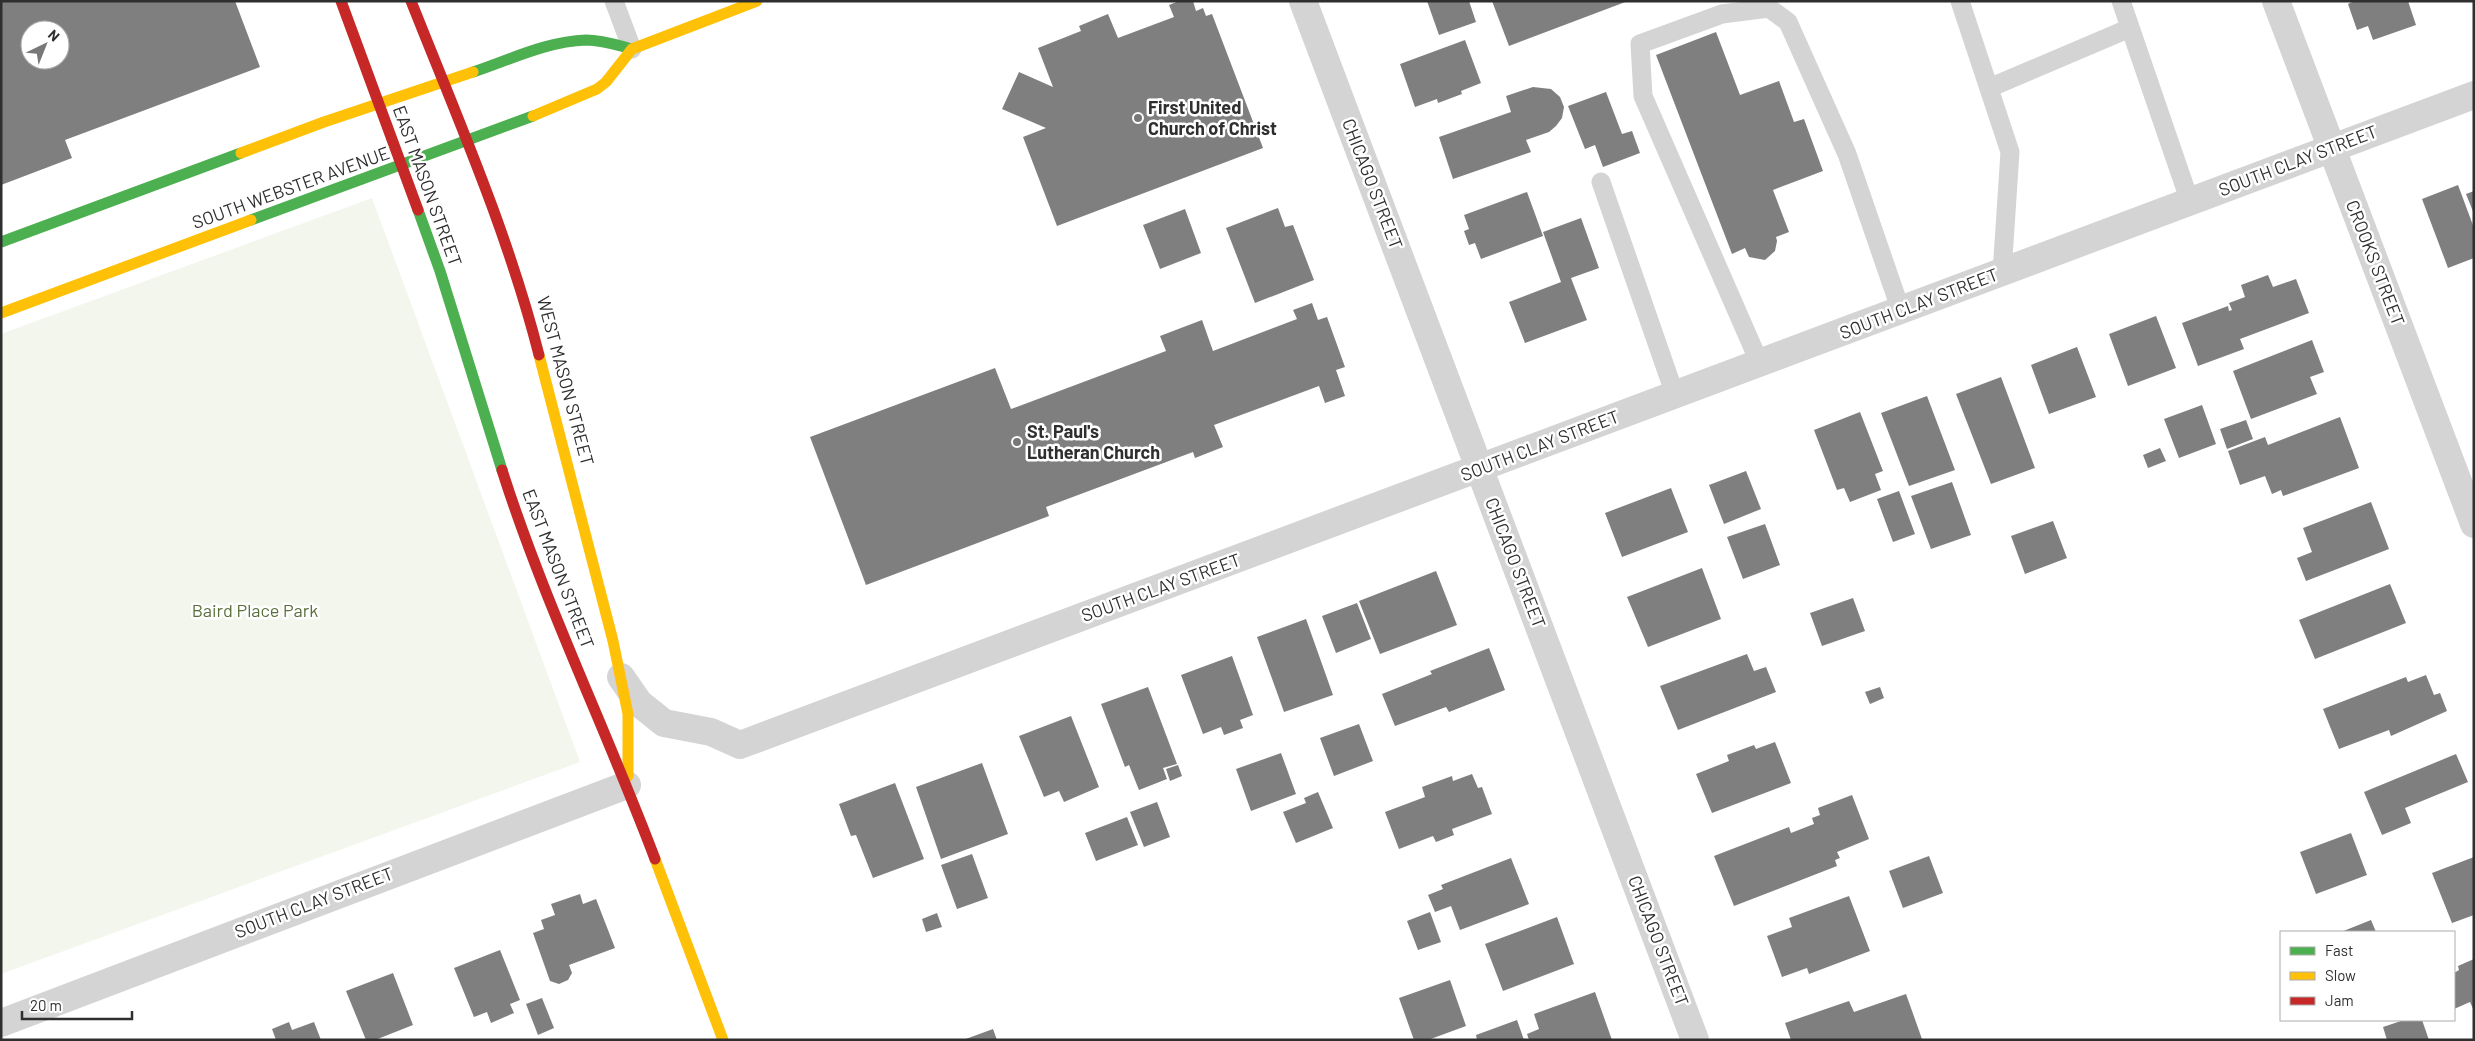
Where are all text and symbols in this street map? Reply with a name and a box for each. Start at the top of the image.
north arrow [20,20,70,70]
text: N [45,26,63,45]
place label: First United Church of Christ [1148,96,1277,139]
street label: EAST MASON STREET [389,102,467,269]
marker: First United Church of Christ [1132,112,1144,124]
street label: CHICAGO STREET [1338,115,1408,252]
street label: SOUTH CLAY STREET [2215,120,2380,200]
street label: SOUTH WEBSTER AVENUE [189,141,392,233]
street label: CROOKS STREET [2342,197,2410,329]
street label: SOUTH CLAY STREET [1836,263,2001,343]
street label: WEST MASON STREET [533,294,599,468]
street label: SOUTH CLAY STREET [1457,405,1622,485]
place label: St. Paul's Lutheran Church [1027,420,1160,463]
marker: St. Paul's Lutheran Church [1011,436,1023,448]
street label: EAST MASON STREET [518,486,600,652]
street label: CHICAGO STREET [1481,494,1551,631]
street label: SOUTH CLAY STREET [1078,548,1243,626]
park label: Baird Place Park [192,599,318,621]
street label: SOUTH CLAY STREET [231,862,396,942]
street label: CHICAGO STREET [1624,872,1694,1009]
legend [2280,931,2455,1021]
text: Fast [2325,941,2353,959]
text: Slow [2325,966,2356,984]
scale bar [22,988,132,1020]
text: Jam [2325,991,2354,1009]
text: 20 m [30,996,62,1014]

